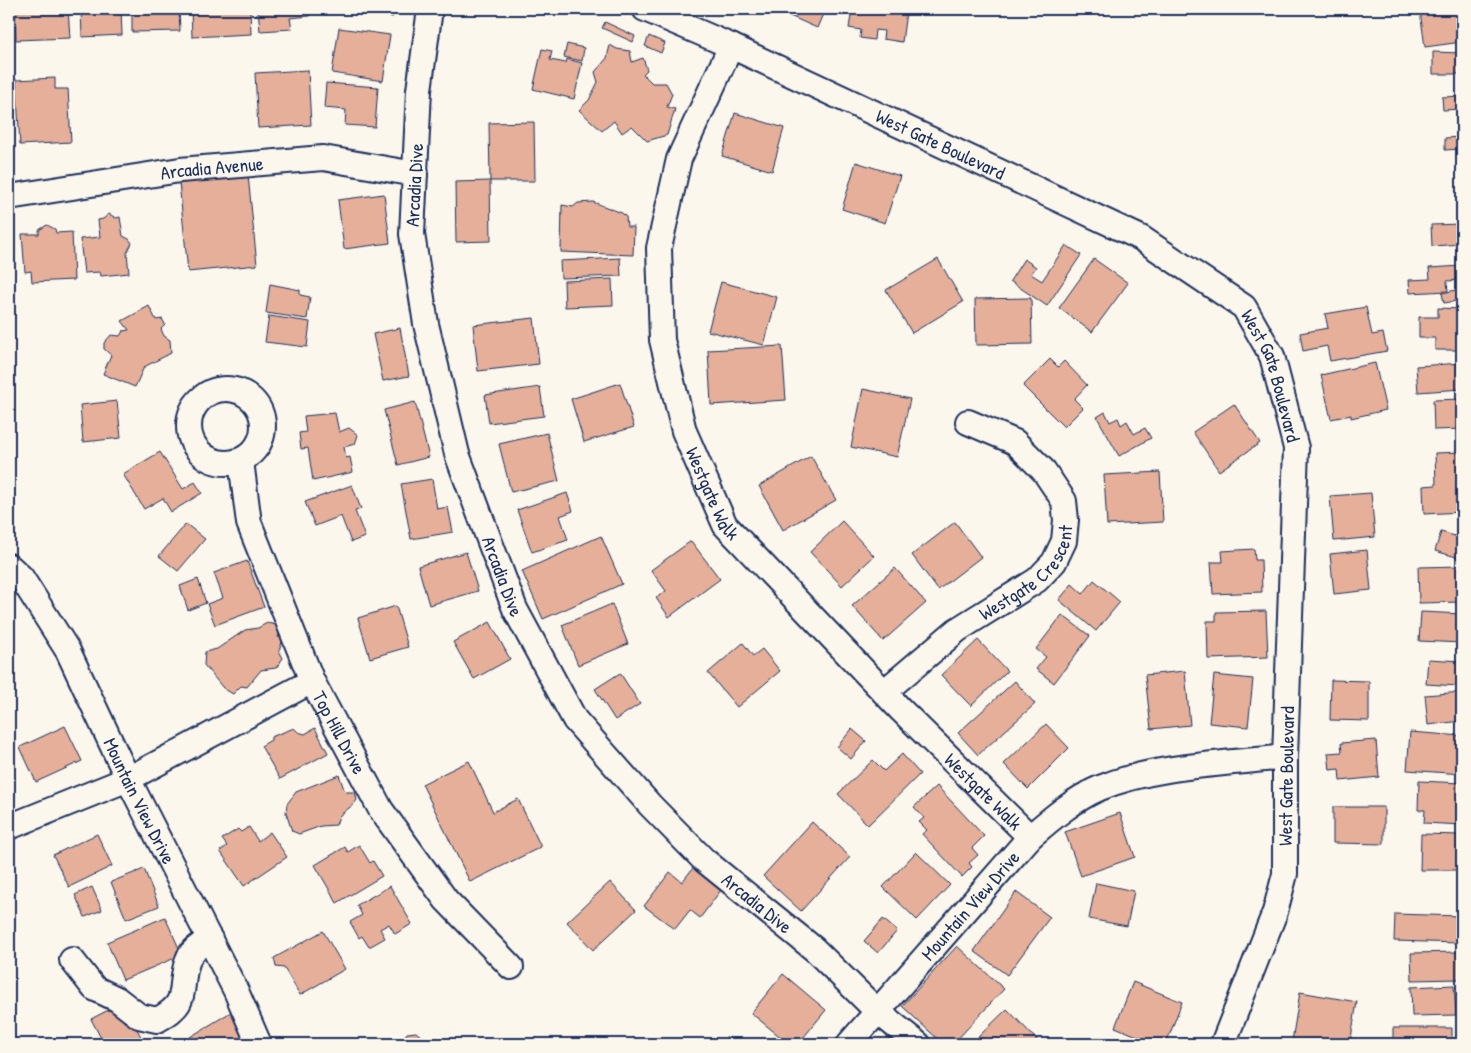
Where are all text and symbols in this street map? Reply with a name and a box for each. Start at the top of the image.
street label: West Gate Boulevard [872,103,1010,186]
street label: Arcadia Dive [399,142,429,227]
street label: Arcadia Avenue [159,150,265,186]
street label: West Gate Boulevard [1235,305,1307,445]
street label: Westgate Walk [680,443,746,546]
street label: Westgate Crescent [974,523,1079,626]
street label: Arcadia Dive [476,532,530,621]
street label: Top Hill Drive [307,686,373,779]
street label: West Gate Boulevard [1272,705,1300,846]
street label: Mountain View Drive [97,733,182,869]
street label: Westgate Walk [939,747,1028,836]
street label: Mountain View Drive [915,845,1026,966]
street label: Arcadia Dive [716,867,798,940]

